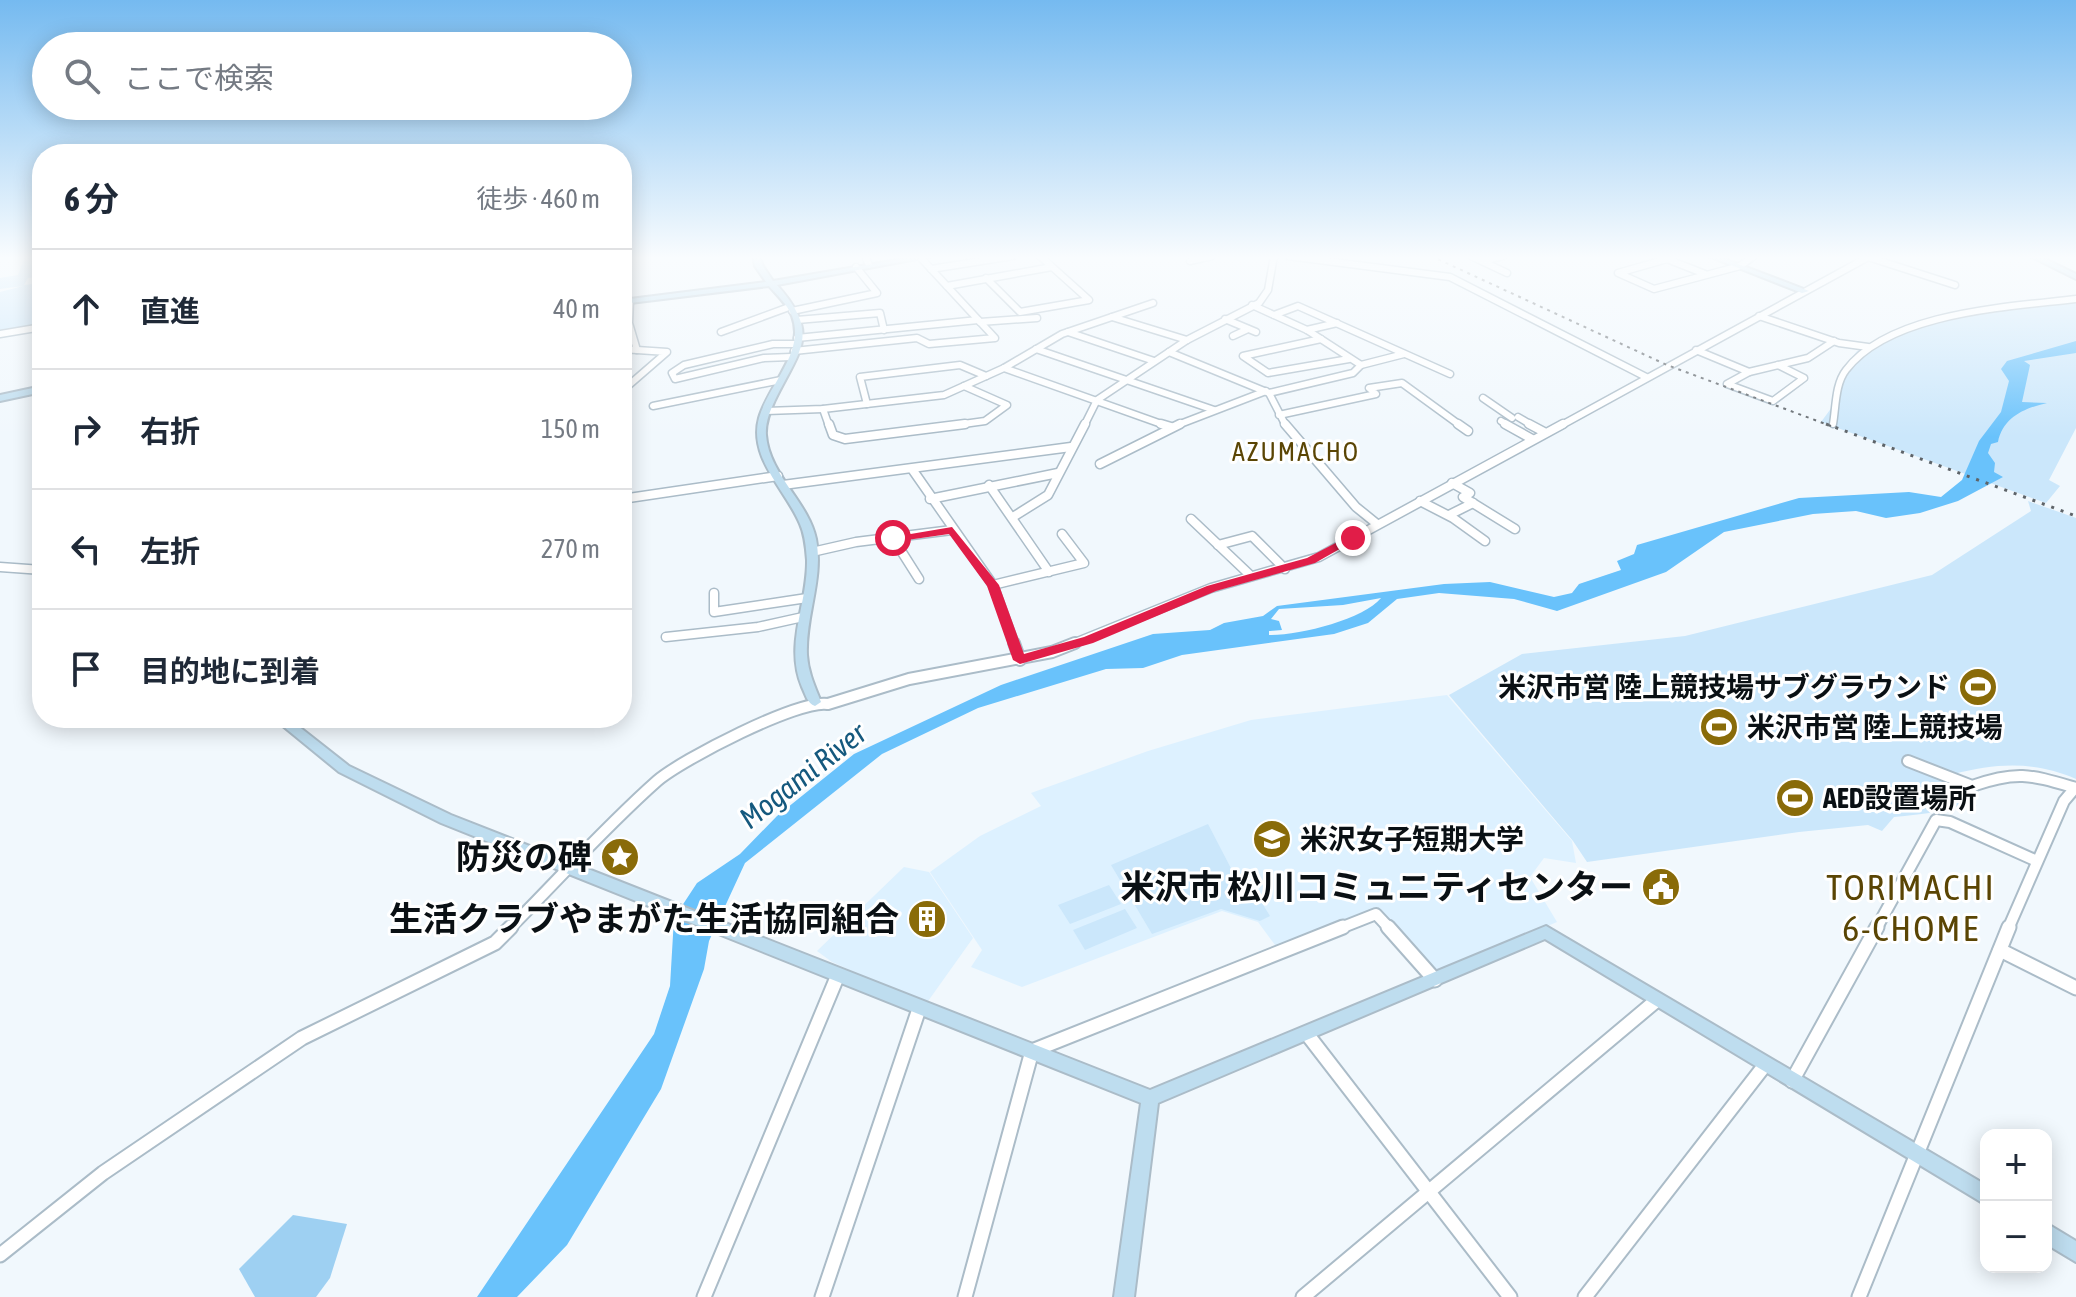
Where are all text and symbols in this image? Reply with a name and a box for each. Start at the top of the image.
search box [32,32,632,120]
icon: search [60,54,104,98]
text: ここで検索 [124,61,274,95]
text: 6 分 [64,179,119,218]
text: 徒歩 · 460 m [476,184,600,214]
icon: ahead [64,287,108,331]
text: 直進 [140,294,200,328]
text: 40 m [553,294,600,324]
icon: right [64,407,108,451]
text: 右折 [140,414,200,448]
text: 150 m [541,414,600,444]
district label: AZUMACHO [1232,437,1360,467]
route start [875,520,911,556]
route end [1335,520,1371,556]
icon: left [64,527,108,571]
text: 左折 [140,534,200,568]
text: 270 m [541,534,600,564]
icon: arrive [64,647,108,691]
text: 目的地に到着 [140,654,320,688]
sports icon: 米沢市営 陸上競技場サブグラウンド [1957,666,1999,708]
place label: 米沢市営 陸上競技場サブグラウンド [1498,671,1950,703]
sports icon: 米沢市営 陸上競技場 [1698,706,1740,748]
place label: 米沢市営 陸上競技場 [1747,711,2003,743]
water label: Mogami River [733,715,873,835]
sports icon: AED設置場所 [1774,777,1816,819]
place label: AED設置場所 [1822,782,1976,814]
school or university icon: 米沢女子短期大学 [1251,818,1293,860]
place label: 米沢女子短期大学 [1300,823,1524,855]
place icon: 防災の碑 [599,836,641,878]
place label: 防災の碑 [456,837,592,876]
public building icon: 米沢市 松川コミュニティセンター [1640,866,1682,908]
district label: TORIMACHI 6-CHOME [1826,866,1996,949]
place label: 米沢市 松川コミュニティセンター [1120,867,1633,906]
building icon: 生活クラブやまがた生活協同組合 [906,898,948,940]
place label: 生活クラブやまがた生活協同組合 [389,899,899,938]
map controls [1980,1129,2052,1273]
button: + [1980,1129,2052,1201]
button: − [1980,1201,2052,1273]

